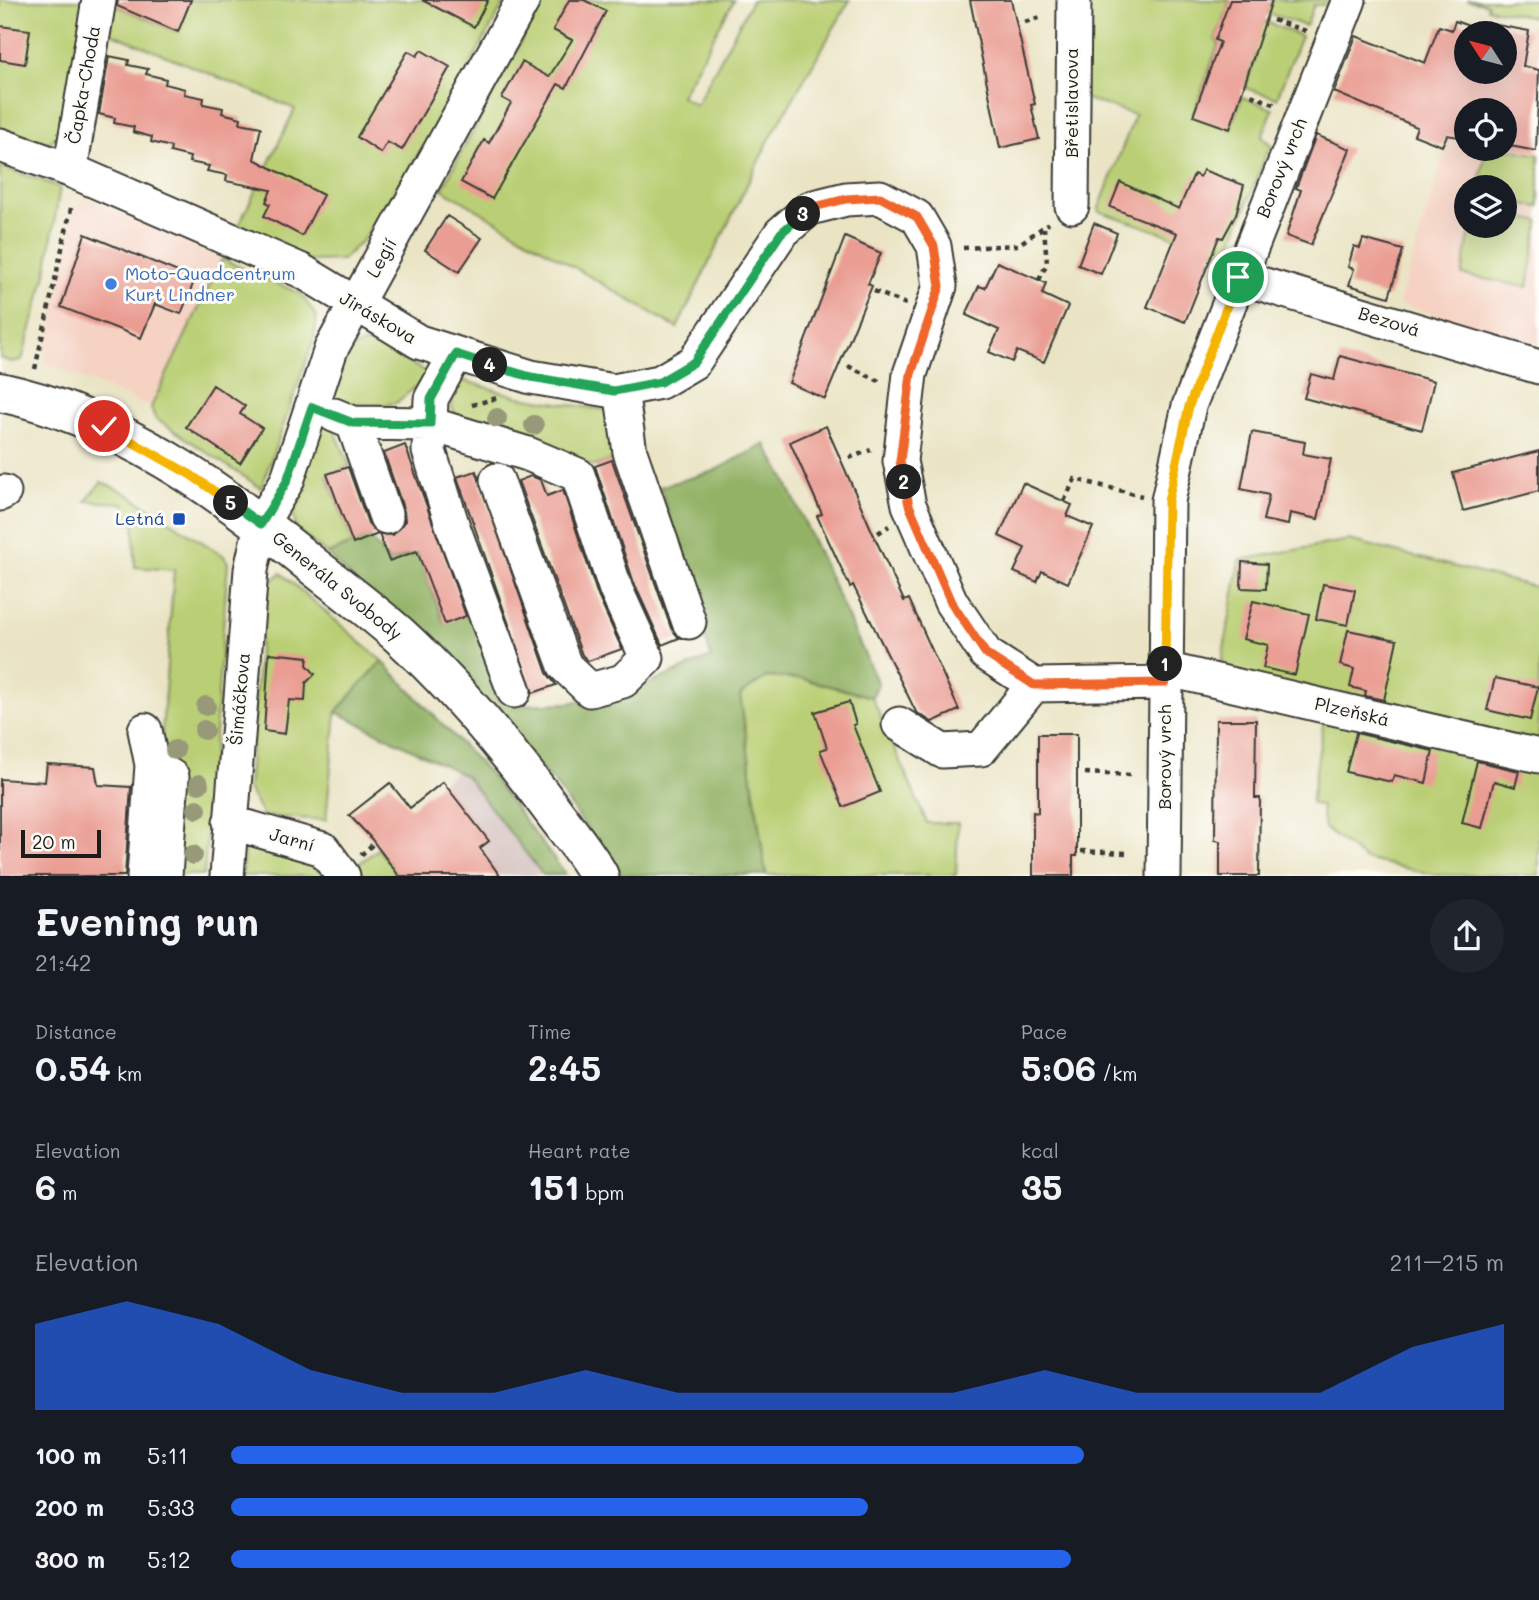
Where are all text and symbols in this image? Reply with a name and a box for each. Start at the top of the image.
north arrow [1454,21,1517,84]
map controls [1454,21,1517,238]
street label: Čapka-Choda [61,24,105,146]
street label: Břetislavova [1059,48,1083,158]
button: locate [1454,98,1517,161]
street label: Borový vrch [1250,114,1312,221]
button: layers [1454,175,1517,238]
pin: 3 [786,196,820,232]
text: 3 [797,201,808,226]
street label: Legií [360,233,402,282]
pin [1208,247,1268,307]
icon: arrive [1219,258,1257,296]
place label: Moto-Quadcentrum Kurt Lindner [125,261,296,306]
marker: Moto-Quadcentrum Kurt Lindner [103,276,119,292]
street label: Jiráskova [336,285,421,349]
street label: Bezová [1356,300,1423,342]
pin: 4 [472,348,508,382]
text: 4 [483,352,496,377]
pin [74,396,134,456]
icon: check [85,407,123,445]
pin: 2 [886,464,922,500]
text: 2 [898,469,909,494]
pin: 5 [214,486,248,520]
text: 5 [225,490,236,515]
place label: Letná [115,506,165,530]
marker: Letná [171,511,187,527]
street label: Generála Svobody [268,525,408,645]
pin: 1 [1148,646,1182,682]
text: 1 [1160,651,1169,676]
street label: Šimáčkova [223,652,255,746]
street label: Plzeňská [1312,691,1392,731]
street label: Borový vrch [1152,704,1176,810]
street label: Jarní [267,821,318,857]
scale bar [21,827,102,858]
text: 20 m [32,829,76,854]
text: Evening run [35,896,259,946]
button: share [1430,899,1504,973]
text: 21:42 [35,947,92,977]
text: Distance [35,1019,117,1044]
text: Time [528,1019,571,1044]
text: Pace [1021,1019,1067,1044]
text: 0.54 [35,1044,111,1090]
text: 2:45 [528,1044,601,1090]
text: 5:06 [1021,1044,1096,1090]
text: km [111,1061,142,1086]
text: /km [1096,1061,1138,1086]
text: Elevation [35,1138,120,1163]
text: Heart rate [528,1138,631,1163]
text: kcal [1021,1138,1059,1163]
text: 6 [35,1163,56,1209]
text: 151 [528,1163,579,1209]
text: 35 [1021,1163,1062,1209]
text: m [56,1180,77,1205]
text: bpm [579,1180,625,1205]
text: Elevation [35,1247,138,1277]
text: 211–215 m [1390,1247,1504,1277]
text: 100 m [35,1440,101,1470]
text: 5:11 [147,1440,188,1470]
text: 200 m [35,1492,104,1522]
text: 5:33 [147,1492,195,1522]
text: 300 m [35,1544,105,1574]
text: 5:12 [147,1544,191,1574]

